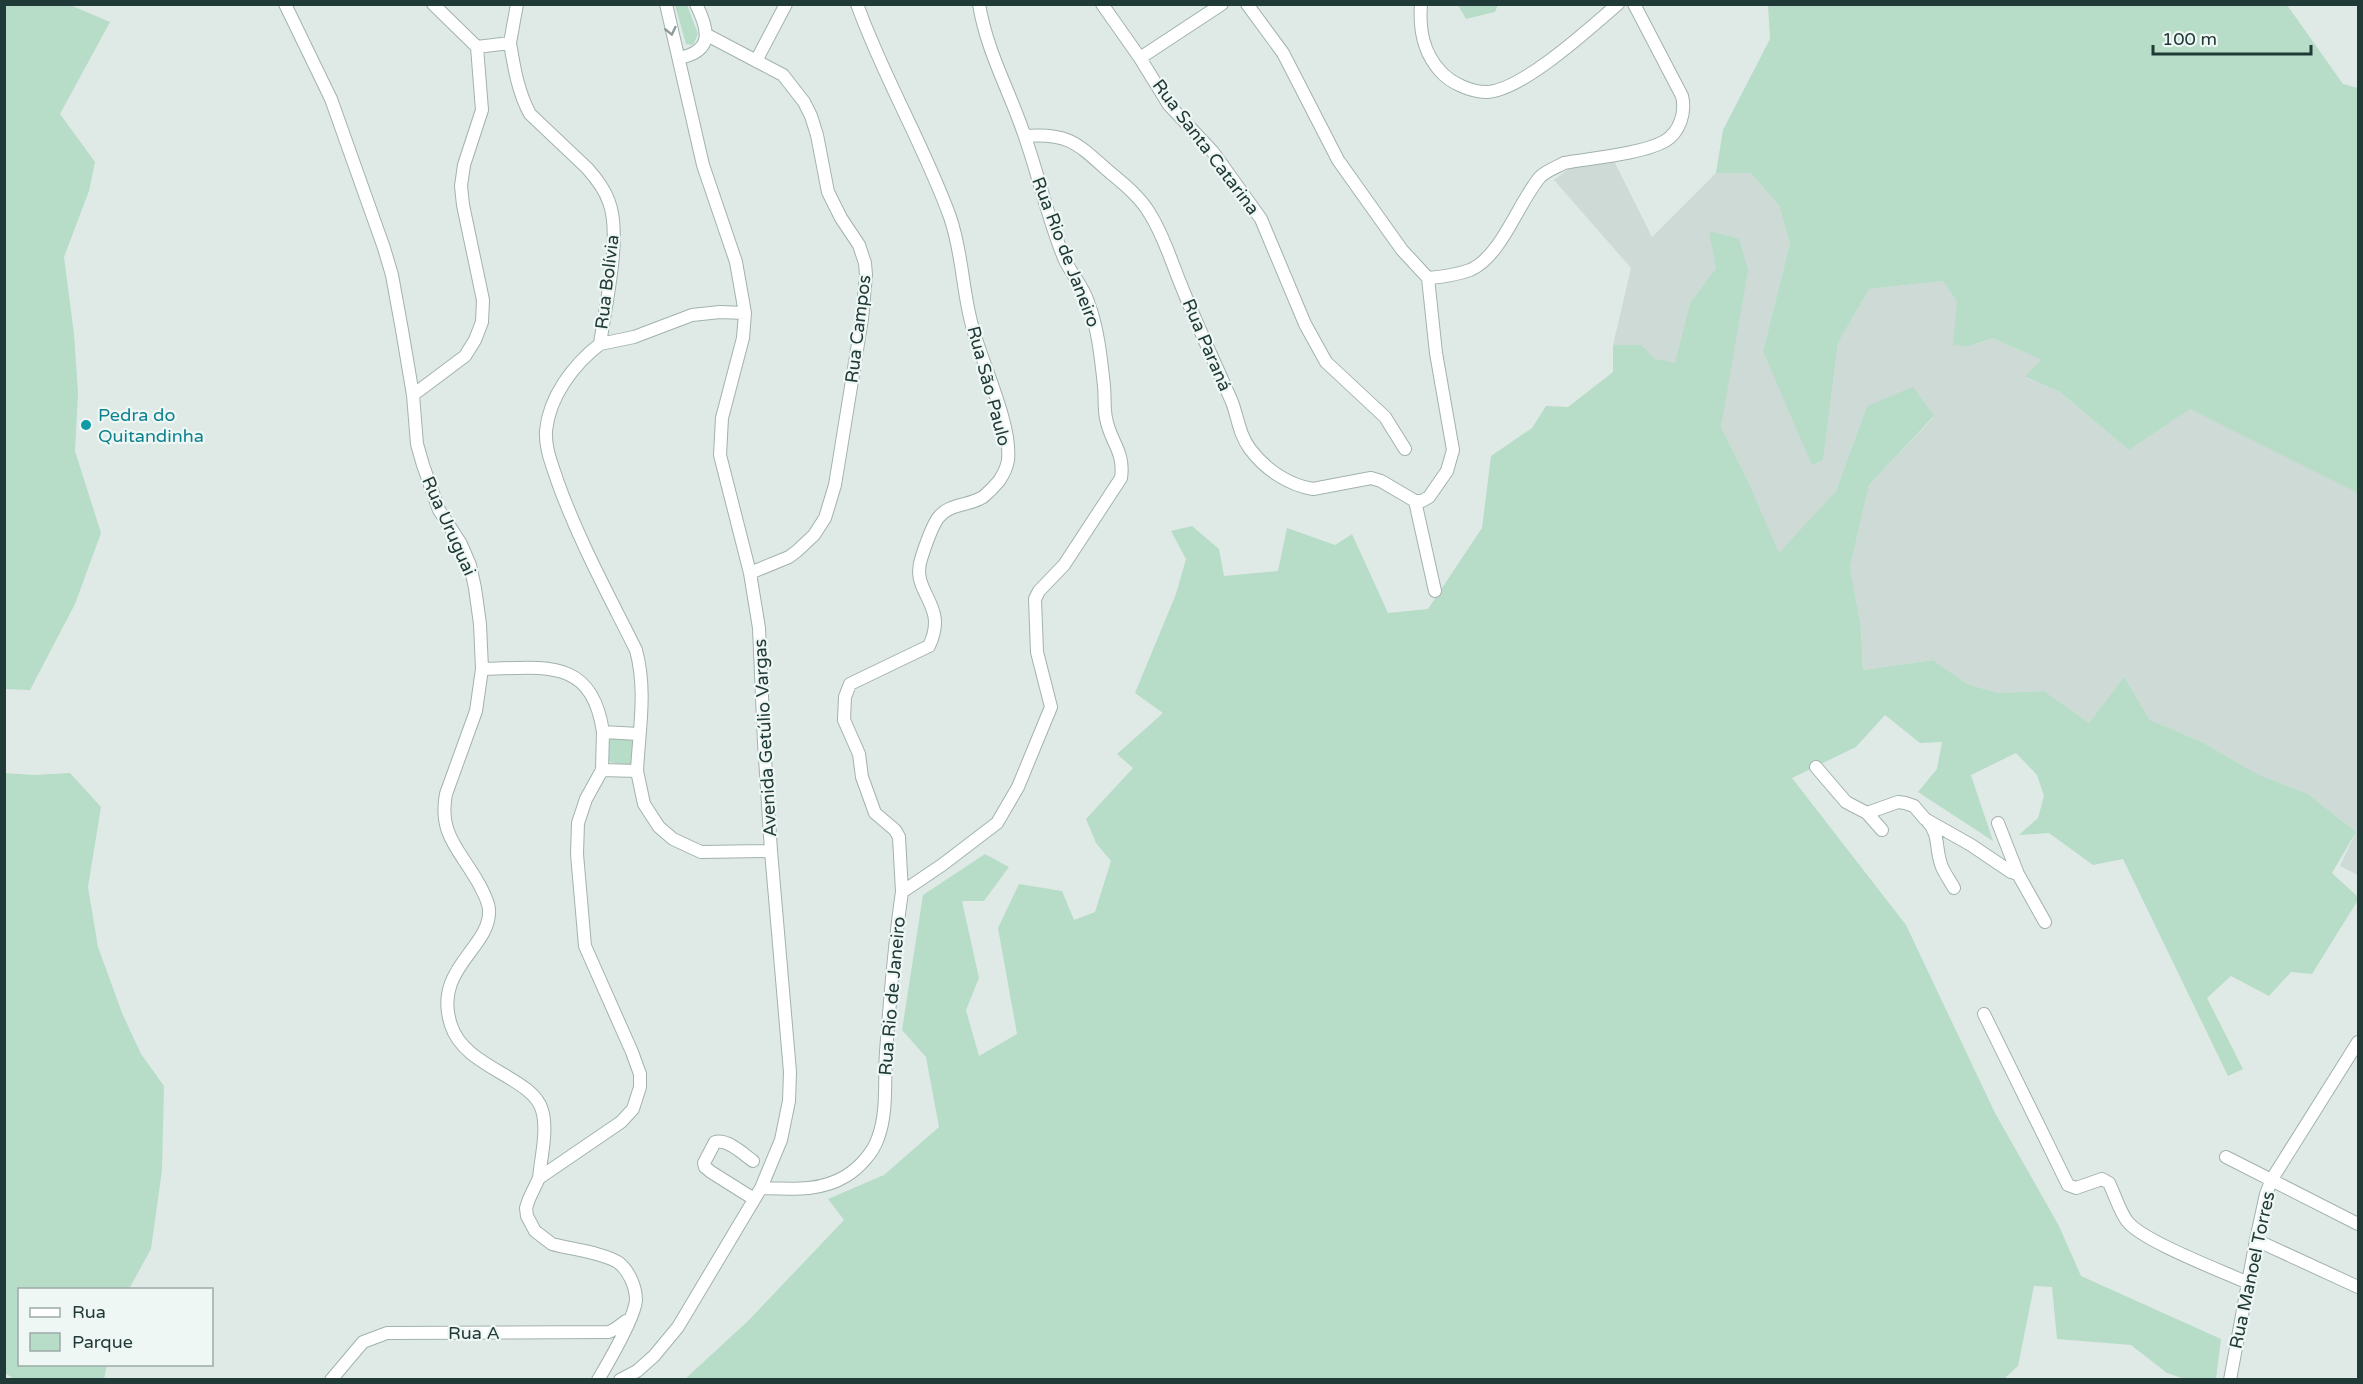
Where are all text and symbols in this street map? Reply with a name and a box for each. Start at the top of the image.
scale bar [2153,18,2310,56]
one-way arrow [664,26,677,36]
text: 100 m [2162,28,2217,50]
street label: Rua Santa Catarina [1148,75,1264,219]
street label: Rua Rio de Janeiro [1027,174,1105,330]
street label: Rua Bolívia [590,234,624,330]
street label: Rua Campos [840,274,876,384]
street label: Rua Paraná [1178,295,1236,395]
street label: Rua São Paulo [962,324,1016,449]
place label: Pedra do Quitandinha [98,404,204,447]
marker: Pedra do Quitandinha [79,418,93,432]
street label: Rua Uruguai [417,473,481,579]
street label: Avenida Getúlio Vargas [749,638,781,838]
street label: Rua Rio de Janeiro [874,916,910,1076]
street label: Rua Manoel Torres [2225,1189,2279,1351]
legend [18,1288,213,1366]
text: Rua [72,1301,106,1323]
street label: Rua A [448,1322,500,1344]
text: Parque [72,1331,133,1353]

